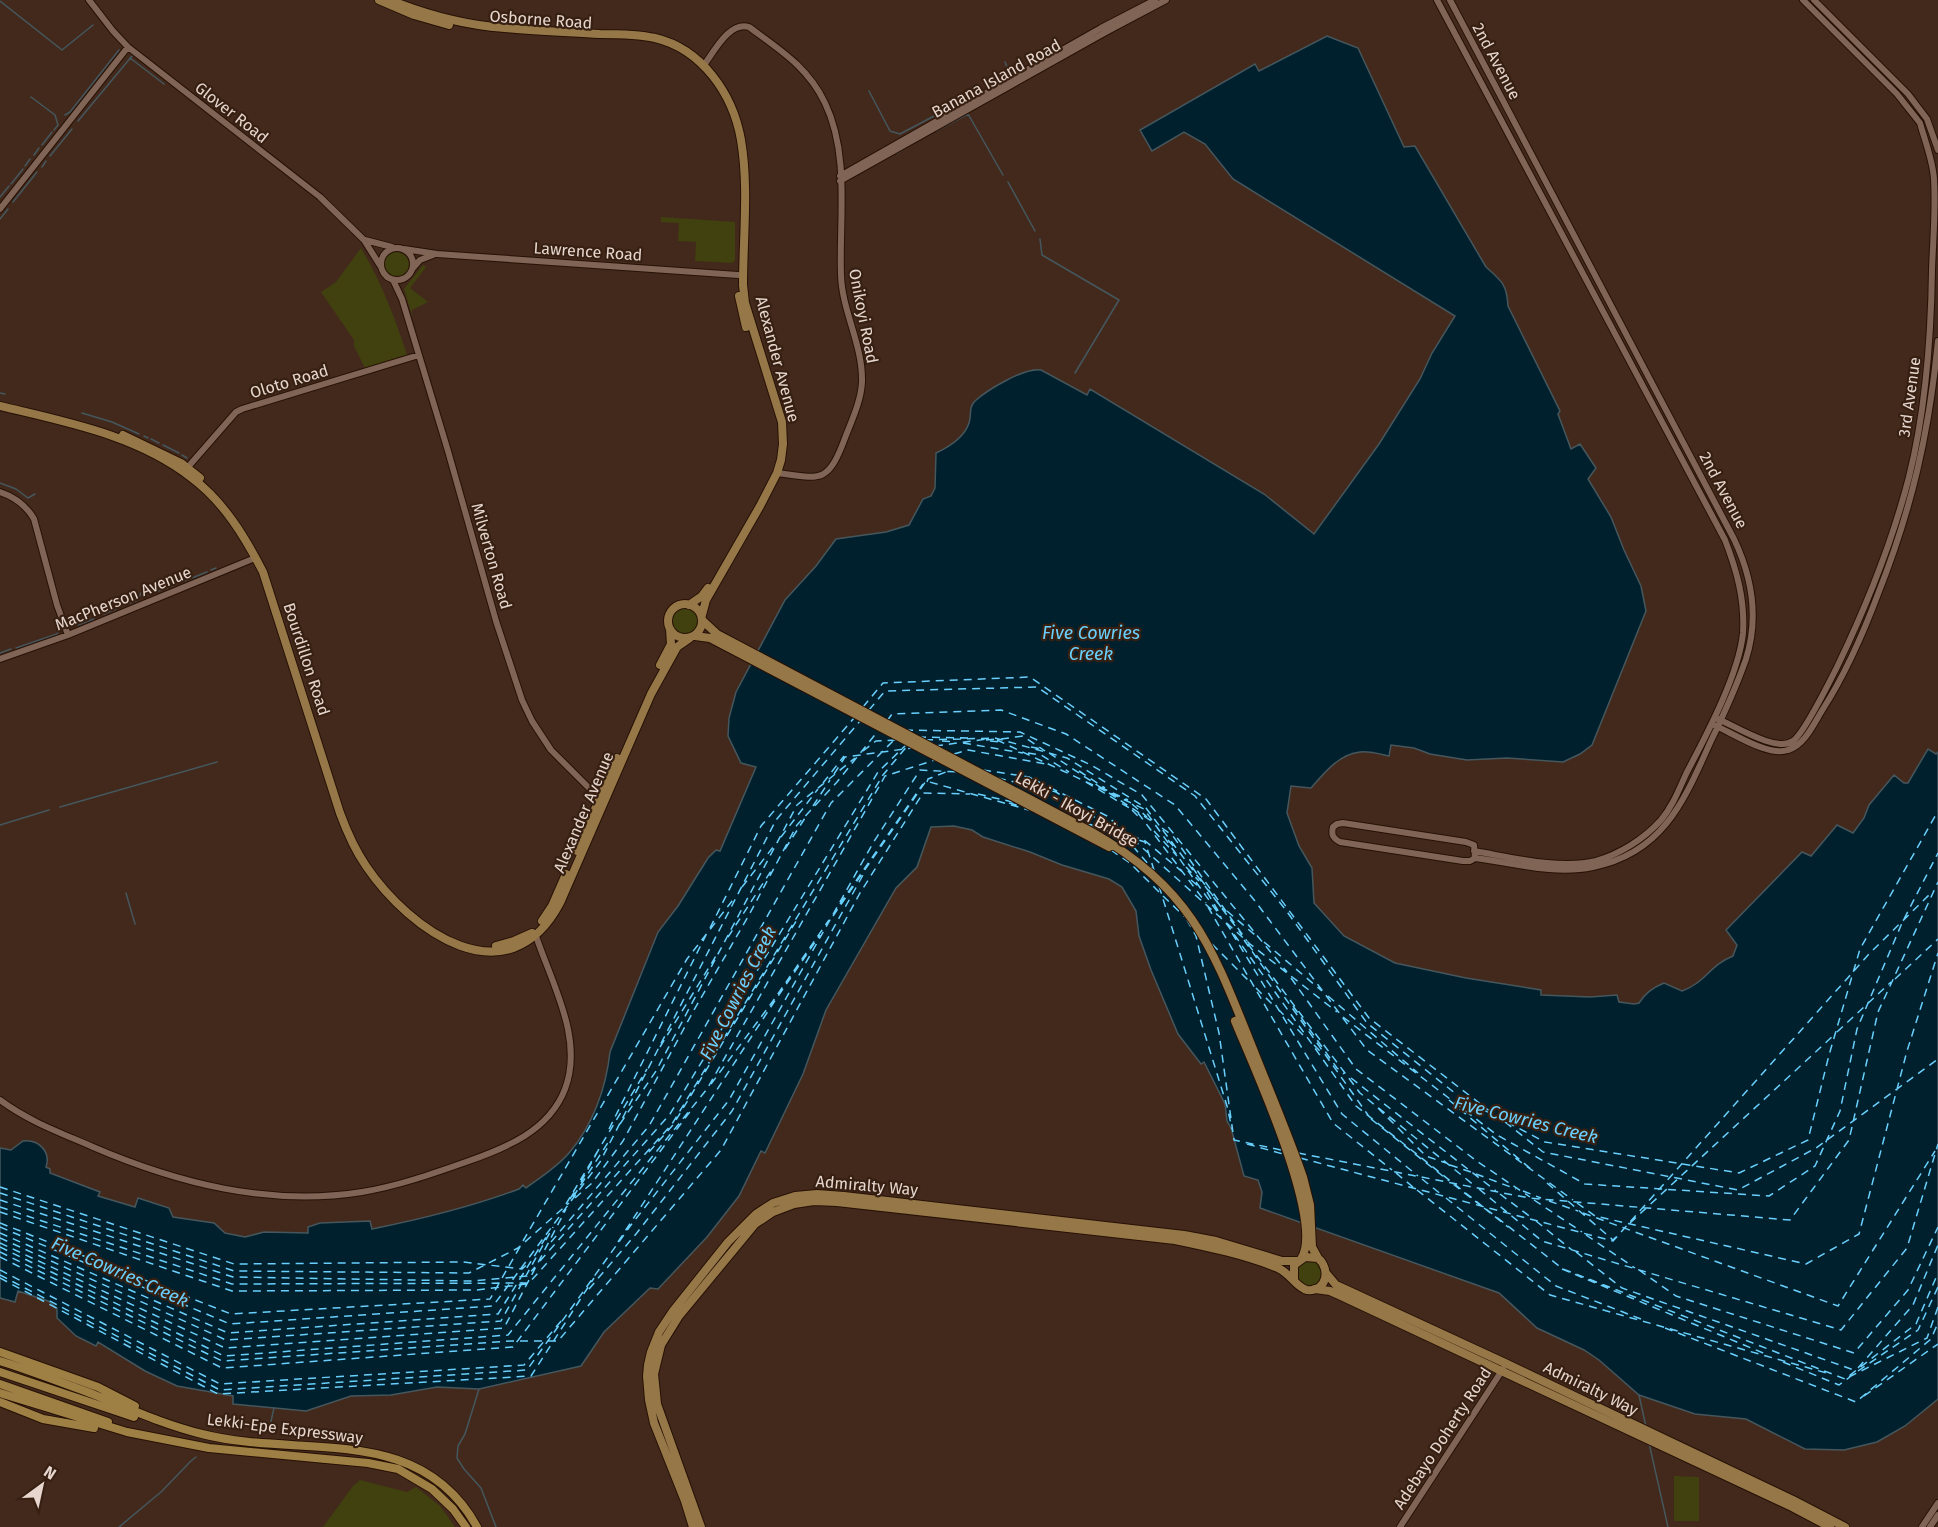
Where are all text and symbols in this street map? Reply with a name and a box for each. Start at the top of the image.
street label: Osborne Road [489,6,593,33]
street label: 2nd Avenue [1468,20,1525,103]
street label: Banana Island Road [928,35,1064,122]
street label: Glover Road [191,78,272,147]
street label: Lawrence Road [533,238,643,265]
street label: Onikoyi Road [845,267,882,365]
street label: Alexander Avenue [752,294,803,424]
street label: 3rd Avenue [1894,356,1925,438]
street label: Oloto Road [248,361,331,402]
street label: 2nd Avenue [1695,449,1752,532]
street label: Milverton Road [467,501,516,611]
street label: MacPherson Avenue [52,562,194,634]
street label: Bourdillon Road [279,600,334,718]
water label: Five Cowries Creek [1042,622,1140,665]
street label: Alexander Avenue [549,749,618,876]
street label: Lekki - Ikoyi Bridge [1012,768,1142,851]
water label: Five Cowries Creek [695,922,781,1064]
water label: Five Cowries Creek [1452,1092,1600,1149]
street label: Admiralty Way [815,1172,919,1199]
water label: Five Cowries Creek [48,1232,192,1312]
street label: Admiralty Way [1540,1357,1641,1420]
street label: Adebayo Doherty Road [1389,1364,1495,1513]
street label: Lekki-Epe Expressway [206,1409,364,1448]
north arrow [12,1455,72,1515]
text: N [40,1462,60,1484]

